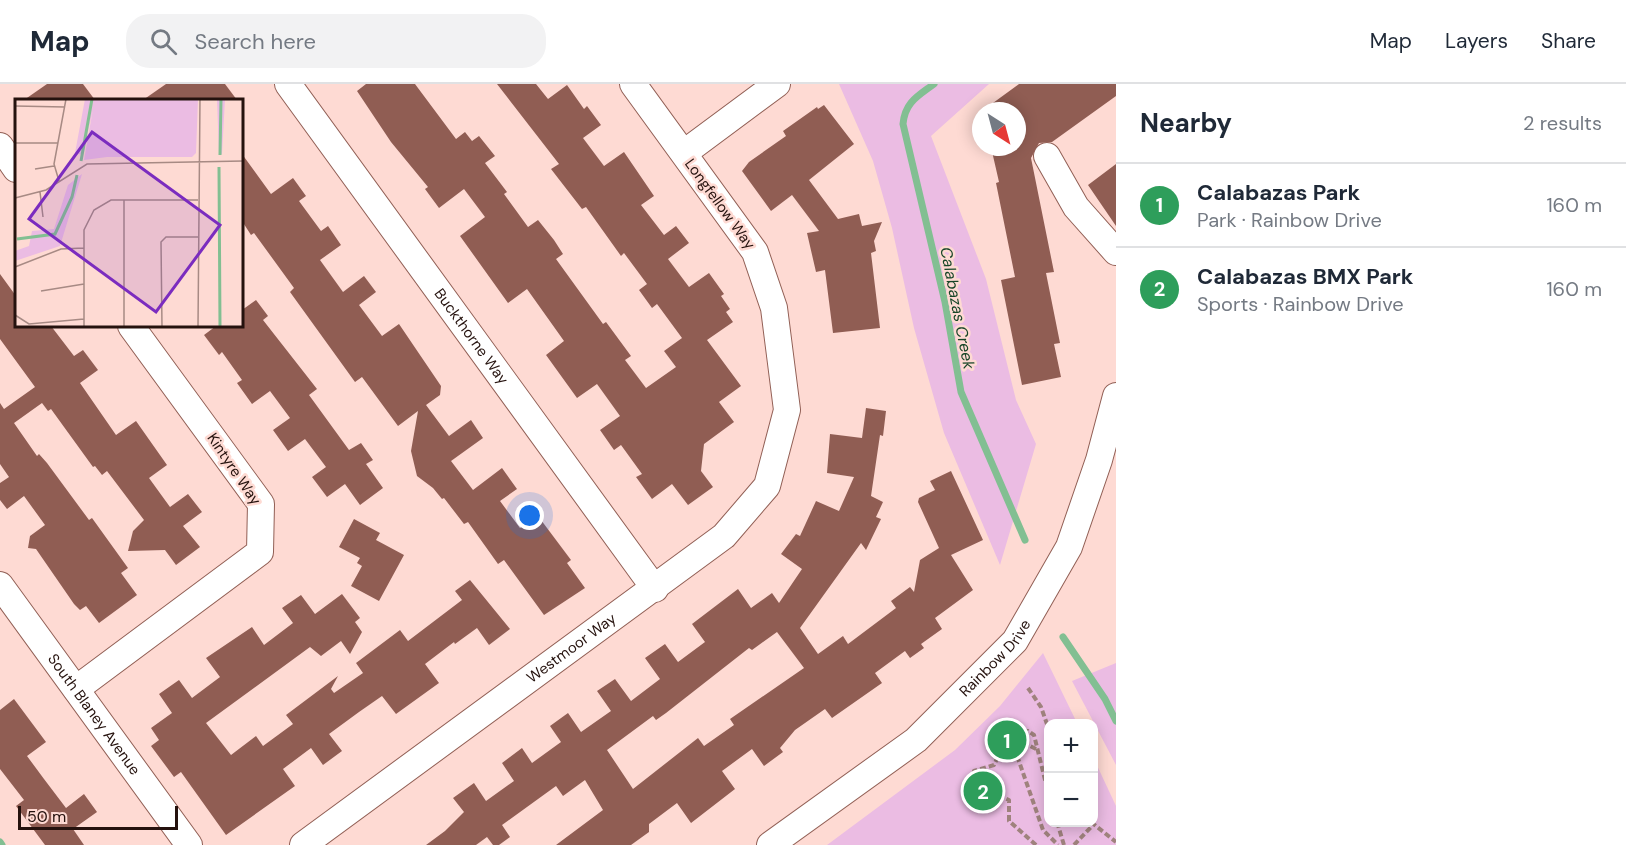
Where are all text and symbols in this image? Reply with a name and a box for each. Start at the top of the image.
search box [126,14,546,68]
text: Map [30,23,90,60]
icon: search [147,25,180,58]
text: Search here [195,27,316,56]
text: Map [1370,27,1412,55]
text: Layers [1445,27,1508,55]
text: Share [1541,27,1596,55]
inset map [15,99,243,327]
north arrow [972,102,1026,156]
text: Nearby [1140,106,1232,140]
text: 2 results [1523,110,1602,136]
street label: Longfellow Way [680,155,760,254]
text: Calabazas Park [1197,178,1360,207]
text: 1 [1156,192,1163,218]
text: 160 m [1546,192,1602,218]
text: Park · Rainbow Drive [1197,207,1382,233]
water label: Calabazas Creek [935,245,980,372]
text: Calabazas BMX Park [1197,262,1414,291]
text: 2 [1154,276,1165,302]
text: 160 m [1546,276,1602,302]
street label: Buckthorne Way [430,284,513,389]
text: Sports · Rainbow Drive [1197,291,1404,317]
street label: Kintyre Way [202,429,266,510]
your location [515,501,544,530]
street label: Westmoor Way [523,608,621,687]
street label: Rainbow Drive [955,616,1035,701]
street label: South Blaney Avenue [43,650,145,779]
pin: 1 [988,718,1026,762]
map controls [1044,719,1098,827]
button: + [1044,719,1098,773]
pin: 2 [964,768,1002,814]
button: − [1044,773,1098,827]
scale bar [18,803,178,830]
text: 50 m [27,806,66,827]

